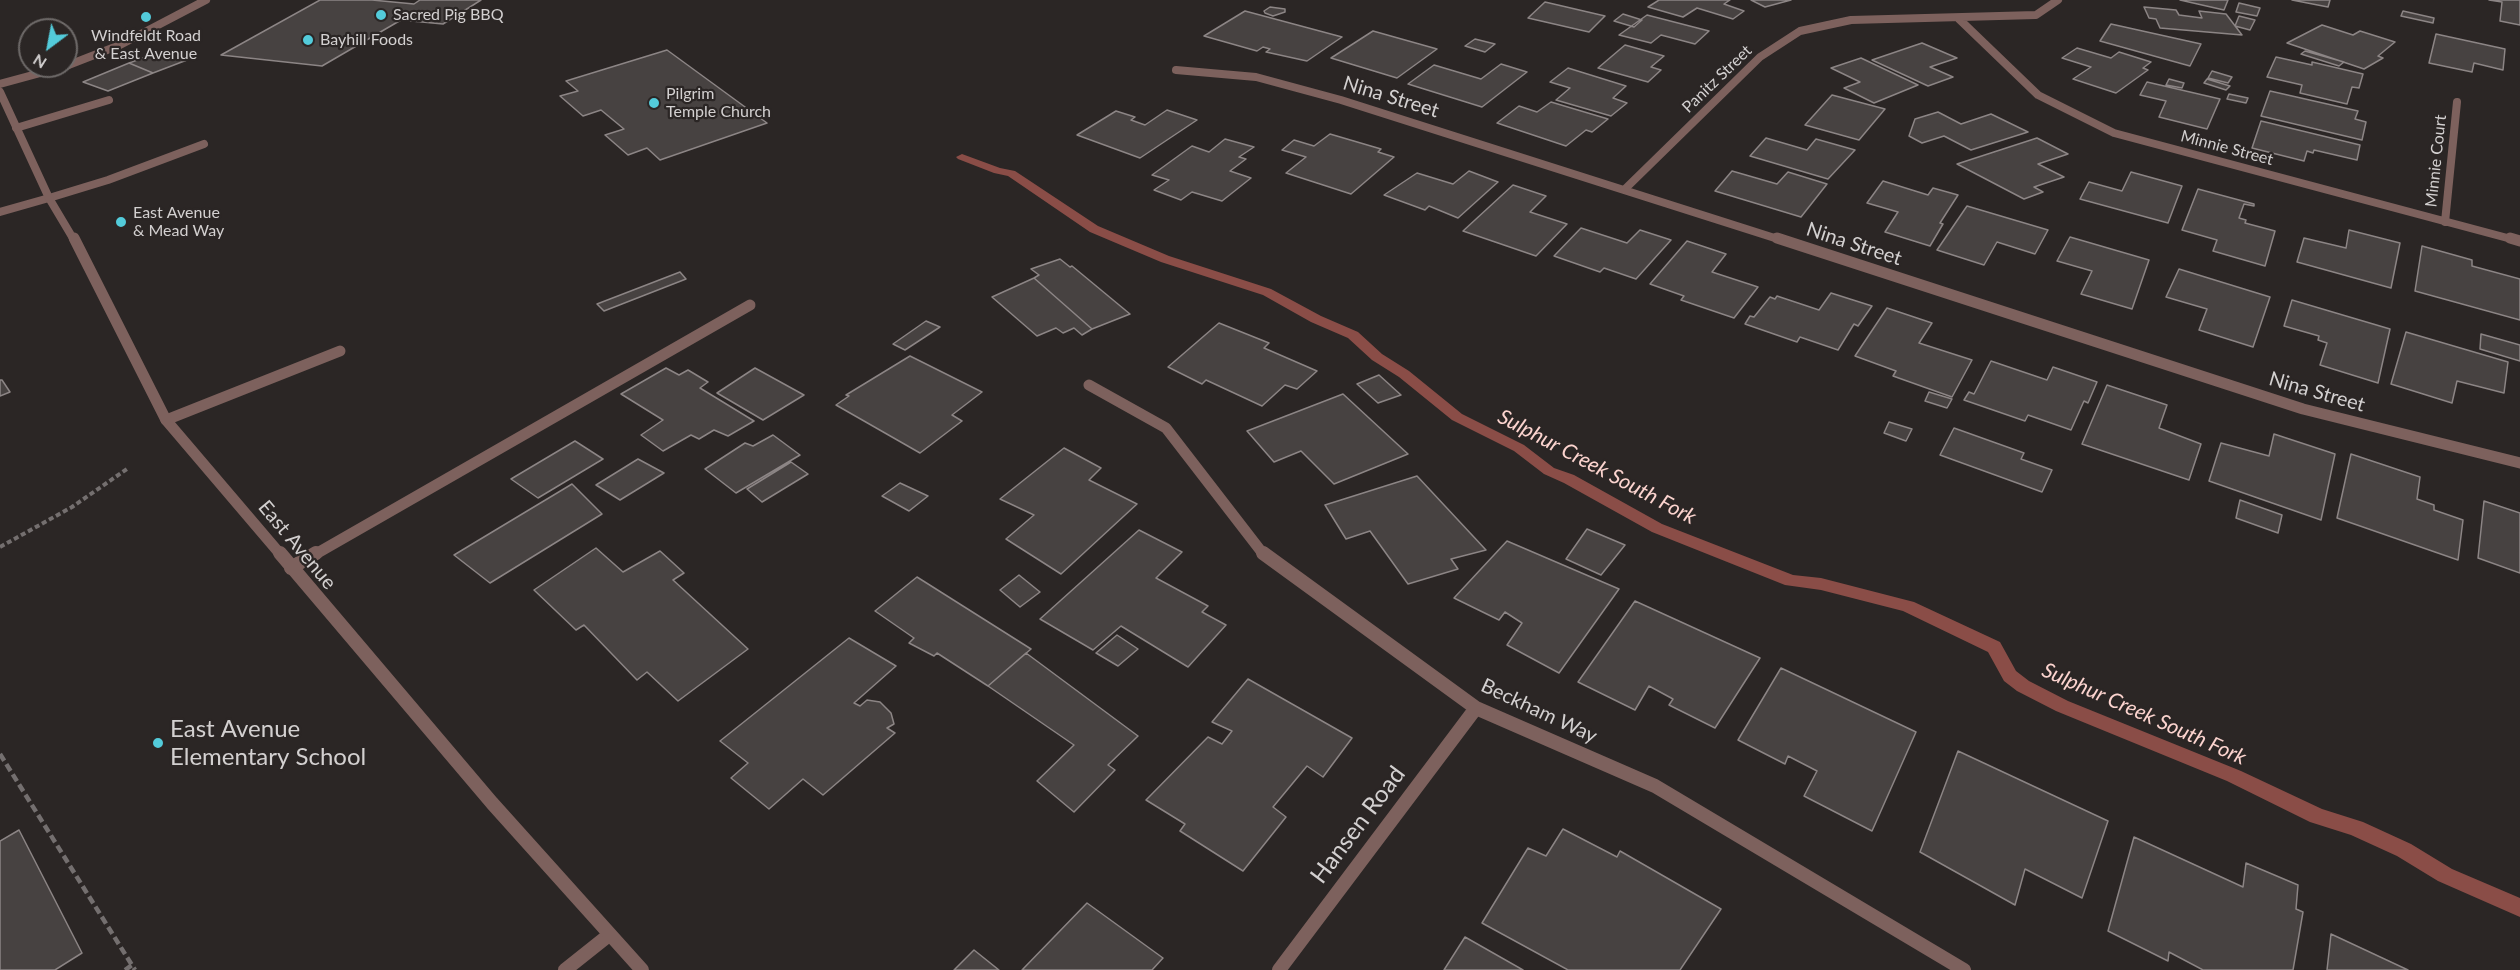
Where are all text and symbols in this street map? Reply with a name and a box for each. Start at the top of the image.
place label: Sacred Pig BBQ [393,5,503,25]
marker: Sacred Pig BBQ [374,8,388,22]
marker: Windfeldt Road & East Avenue [139,10,153,24]
north arrow [18,18,78,78]
place label: Windfeldt Road & East Avenue [91,26,201,64]
place label: Bayhill Foods [320,30,413,50]
marker: Bayhill Foods [301,33,315,47]
street label: Panitz Street [1678,41,1756,117]
text: N [29,51,50,73]
street label: Nina Street [1340,71,1442,123]
place label: Pilgrim Temple Church [666,84,771,122]
marker: Pilgrim Temple Church [647,96,661,110]
street label: Minnie Court [2422,114,2450,208]
street label: Minnie Street [2179,126,2275,170]
place label: East Avenue & Mead Way [133,203,224,241]
marker: East Avenue & Mead Way [114,215,128,229]
street label: Nina Street [1803,217,1905,271]
street label: Nina Street [2266,367,2368,417]
water label: Sulphur Creek South Fork [1494,404,1700,530]
street label: East Avenue [253,496,341,594]
water label: Sulphur Creek South Fork [2038,658,2250,770]
street label: Beckham Way [1477,674,1601,748]
place label: East Avenue Elementary School [170,715,366,771]
marker: East Avenue Elementary School [151,736,165,750]
street label: Hansen Road [1305,761,1411,889]

